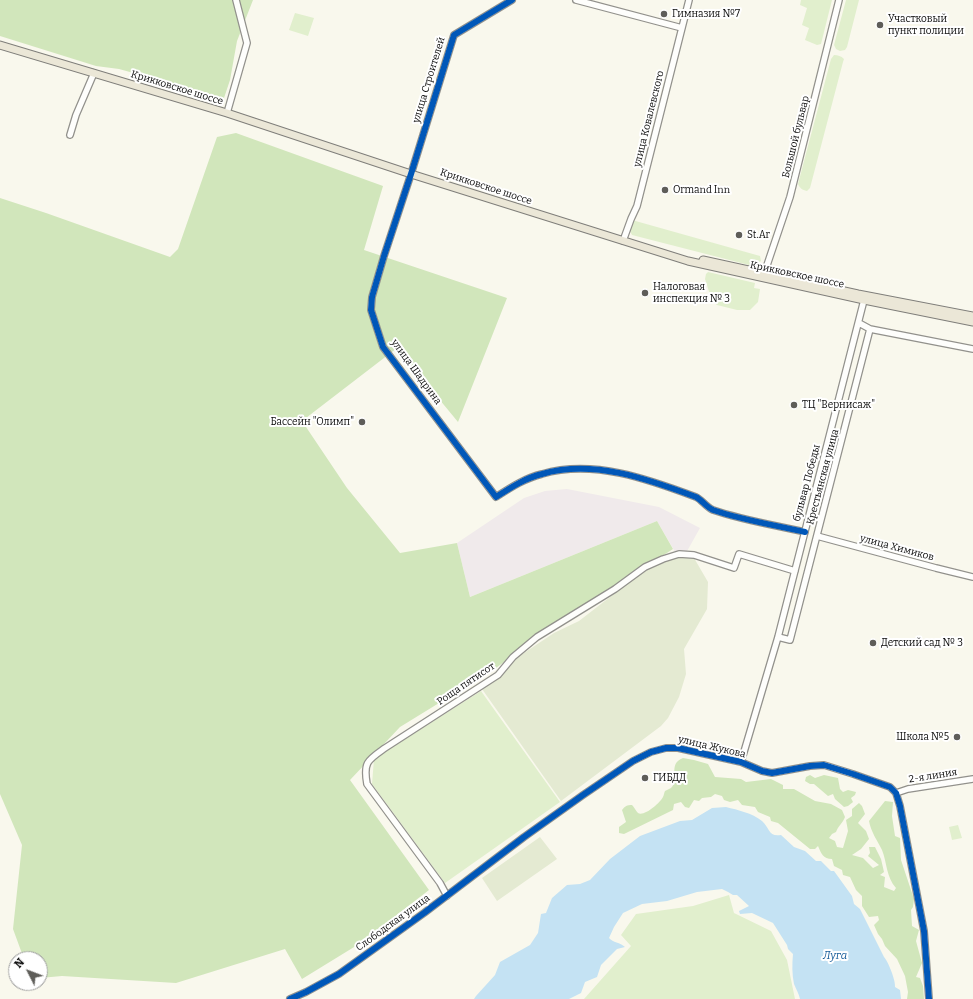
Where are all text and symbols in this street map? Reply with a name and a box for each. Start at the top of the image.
place label: Гимназия №7 [672,8,740,20]
marker: Гимназия №7 [659,9,669,19]
place label: Участковый пункт полиции [888,13,964,36]
marker: Участковый пункт полиции [875,20,885,30]
street label: улица Строителей [410,36,448,124]
street label: Крикковское шоссе [129,68,225,108]
street label: улица Ковалевского [631,70,667,168]
street label: Большой бульвар [780,95,812,179]
street label: Крикковское шоссе [439,166,533,208]
place label: Ormand Inn [673,184,730,196]
marker: Ormand Inn [660,185,670,195]
place label: St.Ar [747,229,770,241]
marker: St.Ar [734,230,744,240]
street label: Крикковское шоссе [749,259,845,291]
place label: Налоговая инспекция № 3 [653,281,730,304]
marker: Налоговая инспекция № 3 [640,288,650,298]
street label: улица Шадрина [388,337,444,407]
place label: ТЦ "Вернисаж" [802,399,875,411]
marker: ТЦ "Вернисаж" [789,400,799,410]
place label: Бассейн "Олимп" [271,416,354,428]
marker: Бассейн "Олимп" [357,417,367,427]
street label: Крестьянская улица [804,428,842,526]
street label: бульвар Победы [791,443,823,523]
street label: улица Химиков [859,532,935,564]
place label: Детский сад № 3 [881,637,963,649]
marker: Детский сад № 3 [868,638,878,648]
street label: Роща пятисот [435,660,497,708]
place label: Школа №5 [896,731,949,743]
marker: Школа №5 [952,732,962,742]
street label: улица Жукова [677,733,747,761]
street label: 2-я линия [908,766,958,786]
place label: ГИБДД [653,772,686,784]
marker: ГИБДД [640,773,650,783]
street label: Слободская улица [354,892,432,954]
water label: Луга [823,949,847,963]
north arrow [8,951,48,991]
text: N [12,956,27,971]

